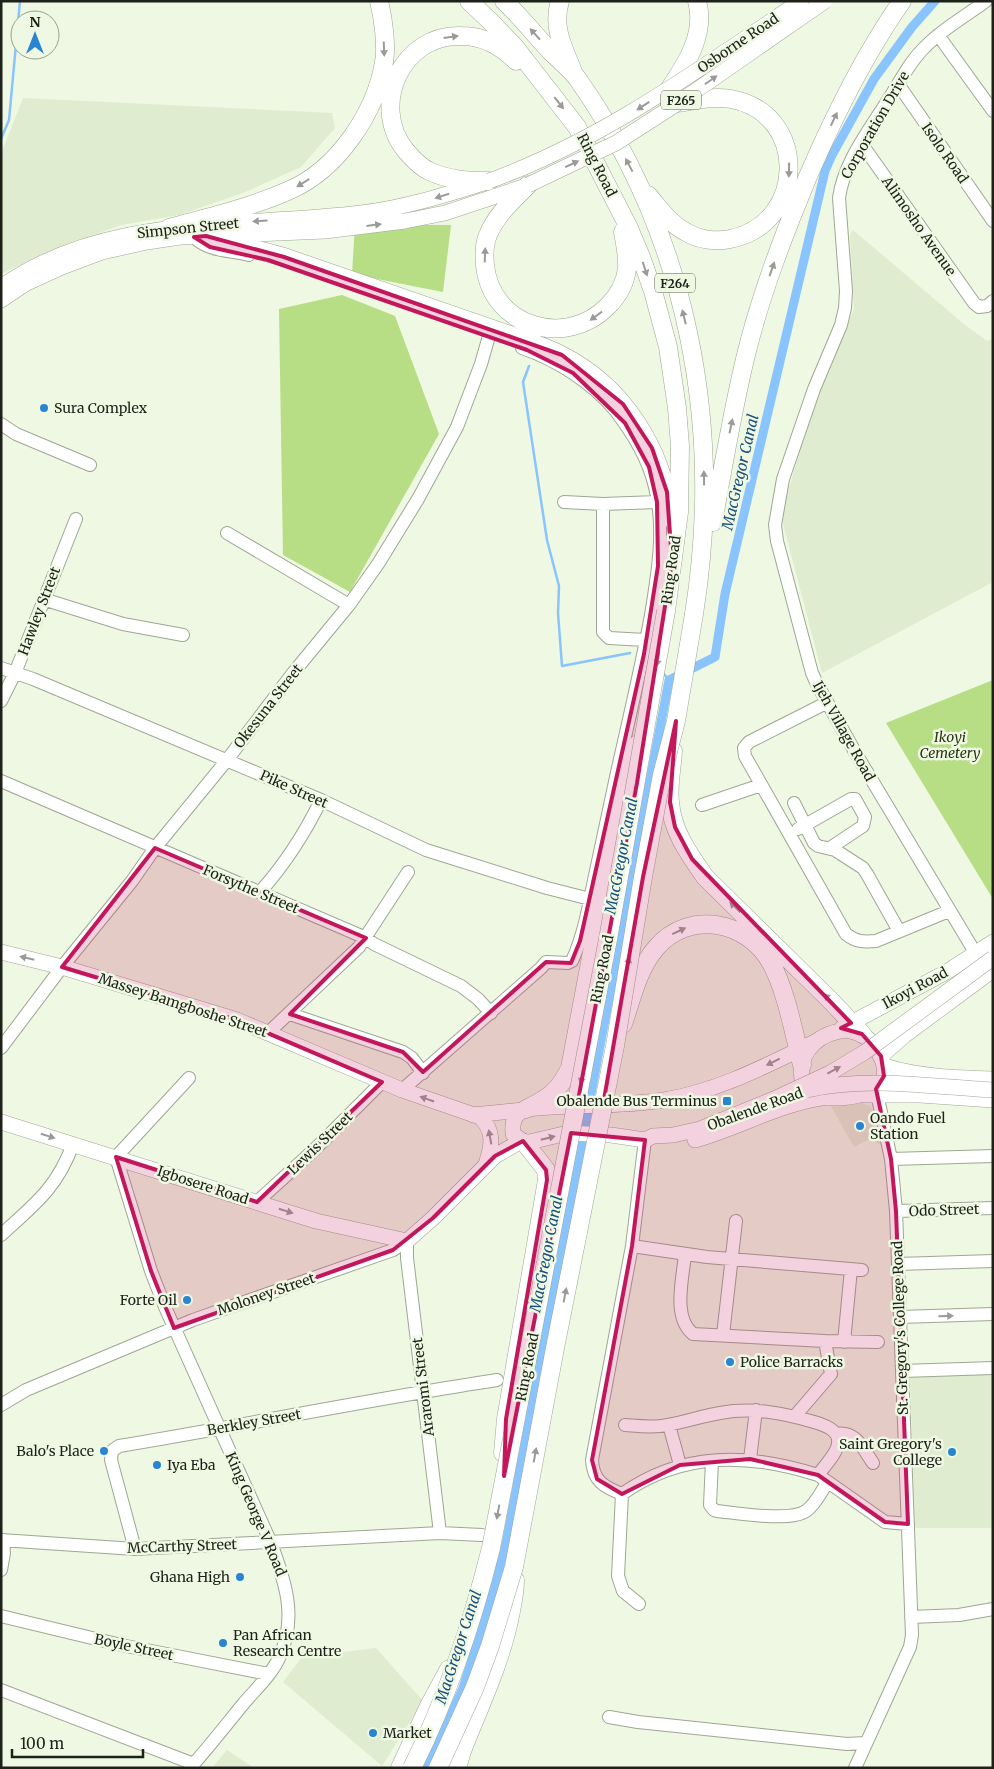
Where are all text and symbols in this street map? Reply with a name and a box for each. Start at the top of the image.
street label: Osborne Road [694,9,782,77]
north arrow [10,10,60,60]
text: N [29,13,41,31]
one-way arrow [529,28,541,40]
one-way arrow [443,33,459,41]
one-way arrow [380,42,388,58]
street label: Corporation Drive [837,68,913,182]
one-way arrow [704,75,718,85]
road number: F265 [661,90,701,110]
one-way arrow [554,96,565,109]
one-way arrow [637,101,650,110]
one-way arrow [831,112,839,126]
street label: Isolo Road [918,119,973,187]
street label: Ring Road [573,130,621,200]
one-way arrow [625,158,633,172]
one-way arrow [565,160,579,168]
one-way arrow [785,162,793,178]
street label: Alimosho Avenue [877,172,960,279]
one-way arrow [296,178,309,187]
one-way arrow [434,192,449,200]
street label: Simpson Street [136,214,240,242]
one-way arrow [252,218,268,226]
one-way arrow [366,221,382,229]
one-way arrow [482,247,490,263]
one-way arrow [768,261,776,276]
one-way arrow [642,262,650,277]
road number: F264 [655,274,695,292]
one-way arrow [680,310,688,325]
one-way arrow [589,311,603,321]
place label: Sura Complex [54,399,148,417]
marker: Sura Complex [38,402,50,414]
water label: MacGregor Canal [717,412,763,533]
one-way arrow [727,418,735,433]
one-way arrow [700,470,708,486]
street label: Ring Road [657,534,685,606]
street label: Hawley Street [14,564,64,658]
one-way arrow [653,651,661,667]
street label: Okesuna Street [230,660,307,752]
street label: Ijeh Village Road [809,678,879,785]
park label: Ikoyi Cemetery [919,728,981,762]
street label: Pike Street [257,766,331,812]
water label: MacGregor Canal [600,796,642,917]
street label: Forsythe Street [200,861,302,918]
one-way arrow [730,901,742,913]
one-way arrow [672,927,686,935]
street label: Ring Road [587,933,618,1005]
one-way arrow [19,954,34,962]
one-way arrow [624,955,632,971]
street label: Ikoyi Road [879,963,951,1013]
street label: Massey Bamgboshe Street [96,969,270,1041]
one-way arrow [823,993,835,1005]
one-way arrow [766,1058,780,1066]
one-way arrow [827,1066,842,1074]
one-way arrow [578,1070,586,1085]
street label: Obalende Road [705,1083,806,1135]
place label: Obalende Bus Terminus [556,1092,717,1110]
one-way arrow [419,1095,434,1103]
marker: Obalende Bus Terminus [721,1095,733,1107]
street label: Lewis Street [284,1107,356,1178]
place label: Oando Fuel Station [870,1109,946,1143]
marker: Oando Fuel Station [854,1120,866,1132]
one-way arrow [485,1128,493,1144]
one-way arrow [41,1132,56,1140]
one-way arrow [541,1133,556,1141]
street label: Igbosere Road [155,1162,251,1208]
water label: MacGregor Canal [525,1194,567,1315]
street label: Odo Street [908,1200,980,1220]
one-way arrow [279,1208,294,1216]
street label: St. Gregory's College Road [888,1240,912,1416]
street label: Moloney Street [215,1269,318,1319]
one-way arrow [561,1288,569,1303]
place label: Forte Oil [120,1291,178,1309]
marker: Forte Oil [181,1294,193,1306]
one-way arrow [939,1311,955,1319]
street label: Ring Road [512,1331,543,1403]
street label: Araromi Street [408,1336,438,1438]
place label: Police Barracks [740,1353,843,1371]
marker: Police Barracks [724,1356,736,1368]
street label: Berkley Street [206,1405,303,1439]
place label: Saint Gregory's College [839,1435,942,1469]
place label: Balo's Place [16,1442,94,1460]
marker: Balo's Place [98,1445,110,1457]
marker: Saint Gregory's College [946,1446,958,1458]
one-way arrow [532,1447,540,1463]
street label: King George V Road [222,1449,291,1579]
place label: Iya Eba [167,1456,216,1474]
marker: Iya Eba [151,1459,163,1471]
one-way arrow [494,1504,502,1519]
street label: McCarthy Street [127,1535,238,1557]
place label: Ghana High [150,1568,230,1586]
marker: Ghana High [234,1571,246,1583]
water label: MacGregor Canal [430,1588,485,1707]
place label: Pan African Research Centre [233,1626,341,1660]
street label: Boyle Street [93,1630,176,1664]
marker: Pan African Research Centre [217,1637,229,1649]
place label: Market [383,1724,432,1742]
scale bar [12,1726,144,1758]
marker: Market [367,1727,379,1739]
text: 100 m [20,1734,64,1753]

